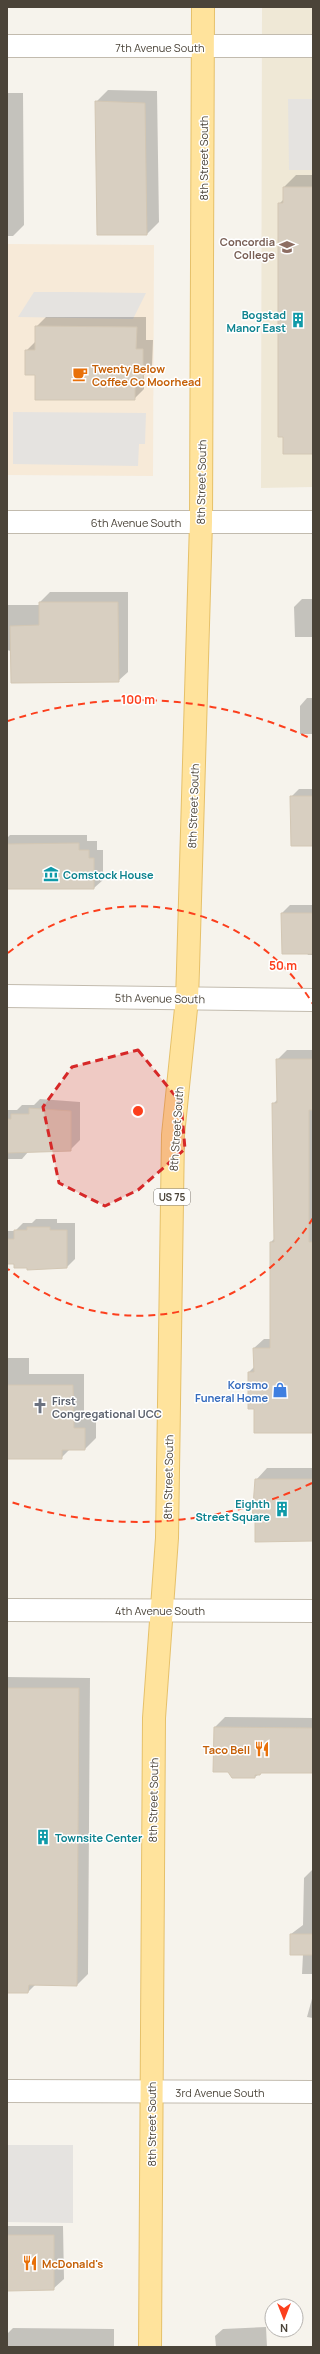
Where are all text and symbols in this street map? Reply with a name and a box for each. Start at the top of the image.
street label: 7th Avenue South [115,40,205,55]
street label: 8th Street South [196,116,211,200]
place label: Concordia College [220,234,275,262]
school or university icon: Concordia College [278,238,296,256]
place label: Bogstad Manor East [227,307,286,335]
building icon: Bogstad Manor East [289,311,307,329]
place label: Twenty Below Coffee Co Moorhead [92,361,201,389]
cafe icon: Twenty Below Coffee Co Moorhead [71,365,89,383]
street label: 8th Street South [193,439,209,525]
street label: 6th Avenue South [91,515,181,530]
text: 100 m [121,691,155,708]
street label: 8th Street South [184,763,202,849]
museum icon: Comstock House [42,865,60,883]
place label: Comstock House [63,867,154,882]
text: 50 m [269,957,297,974]
street label: 5th Avenue South [115,990,205,1006]
street label: 8th Street South [166,1086,186,1172]
centre of rings [131,1104,145,1118]
road number: US 75 [154,1189,190,1205]
place label: Korsmo Funeral Home [195,1377,268,1405]
shop icon: Korsmo Funeral Home [271,1381,289,1399]
place label: First Congregational UCC [52,1393,162,1421]
church icon: First Congregational UCC [31,1397,49,1415]
street label: 8th Street South [160,1434,176,1520]
place label: Eighth Street Square [195,1496,270,1524]
building icon: Eighth Street Square [273,1500,291,1518]
street label: 4th Avenue South [115,1603,205,1618]
restaurant icon: Taco Bell [253,1740,271,1758]
place label: Taco Bell [203,1742,250,1757]
street label: 8th Street South [145,1757,161,1843]
building icon: Townsite Center [34,1828,52,1846]
place label: Townsite Center [55,1830,143,1845]
street label: 8th Street South [144,2082,159,2166]
street label: 3rd Avenue South [175,2085,265,2100]
restaurant icon: McDonald's [21,2254,39,2272]
place label: McDonald's [42,2256,103,2271]
north arrow [264,2298,304,2338]
text: N [280,2321,288,2336]

